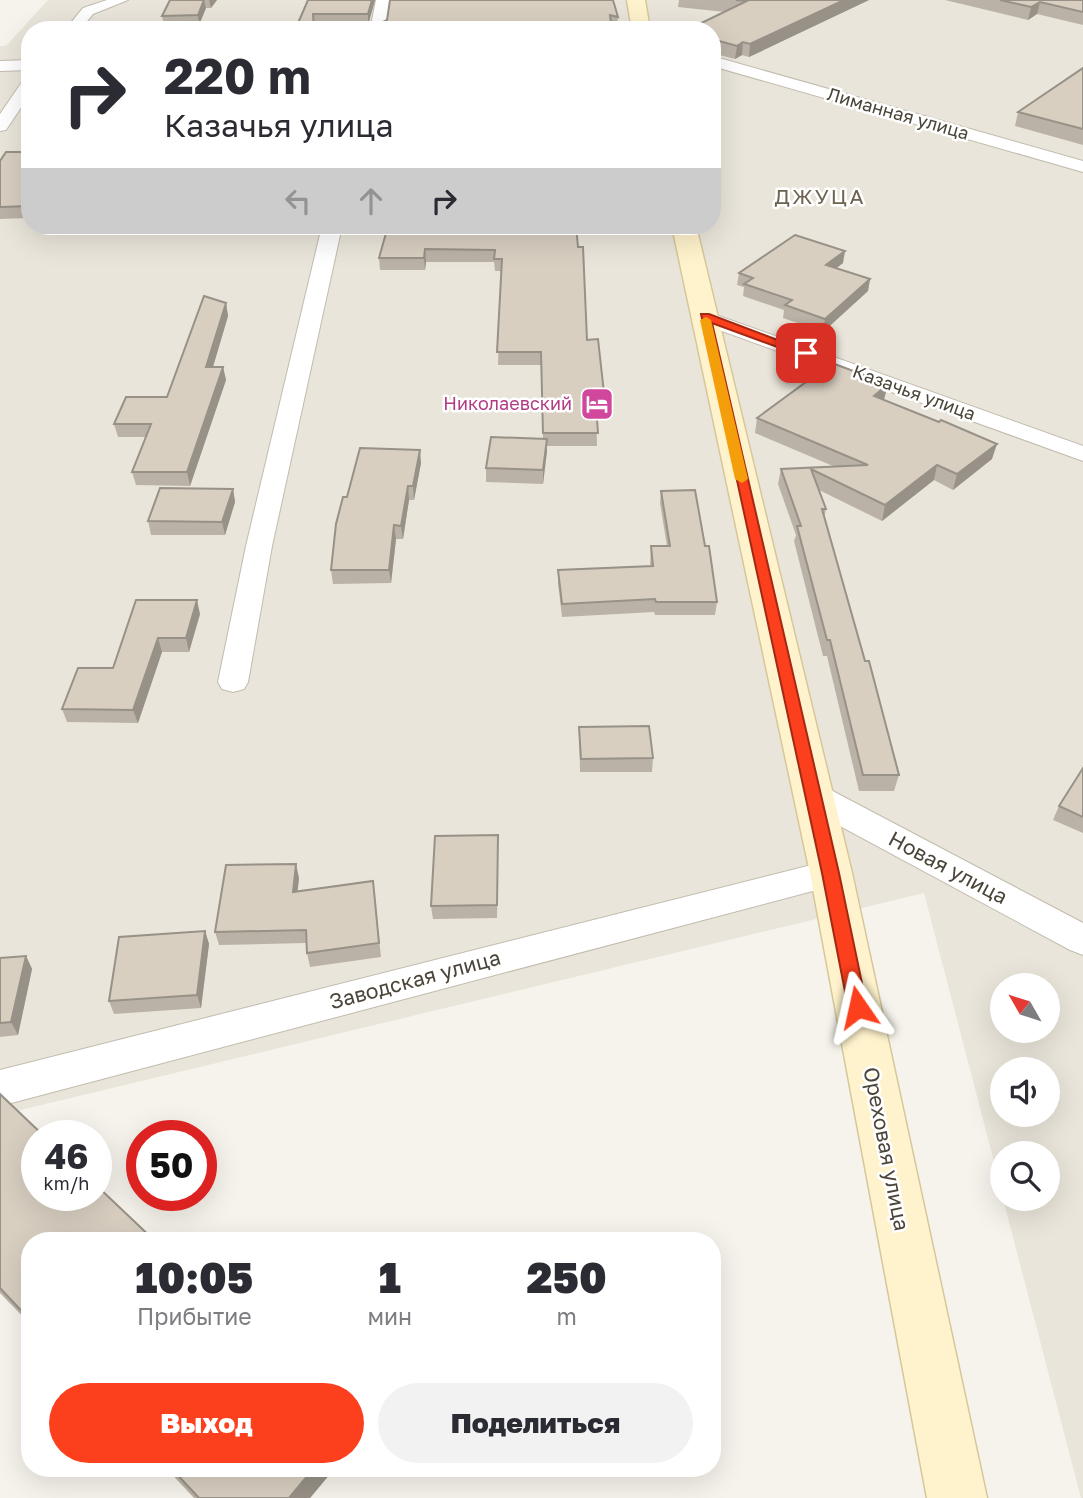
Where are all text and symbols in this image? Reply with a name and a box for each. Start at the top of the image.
text: 220 m [164,46,311,105]
icon: right [49,49,140,140]
street label: Лиманная улица [825,82,972,144]
text: Казачья улица [164,106,394,144]
icon: left [279,182,317,220]
icon: ahead [352,182,390,220]
icon: right [425,182,463,220]
district label: ДЖУЦА [775,183,865,209]
pin [776,323,836,383]
icon: arrive [787,334,825,372]
street label: Казачья улица [850,360,979,424]
hotel icon: Николаевский [578,385,616,423]
place label: Николаевский [443,392,572,414]
street label: Новая улица [885,825,1012,909]
street label: Заводская улица [326,944,503,1014]
position arrow [821,970,895,1044]
north arrow [990,973,1060,1043]
map controls [990,973,1060,1211]
button: sound [990,1057,1060,1127]
street label: Ореховая улица [858,1065,916,1233]
speed limit sign: 50 [126,1120,217,1211]
text: 46 [44,1135,89,1177]
button: search [990,1141,1060,1211]
text: km/h [44,1172,89,1194]
text: 10:05 [135,1252,253,1302]
text: 1 [379,1252,401,1302]
text: 250 [526,1252,607,1302]
text: Прибытие [137,1302,252,1330]
text: мин [368,1302,412,1330]
text: m [556,1302,577,1330]
button: Выход [49,1383,364,1463]
button: Поделиться [378,1383,693,1463]

